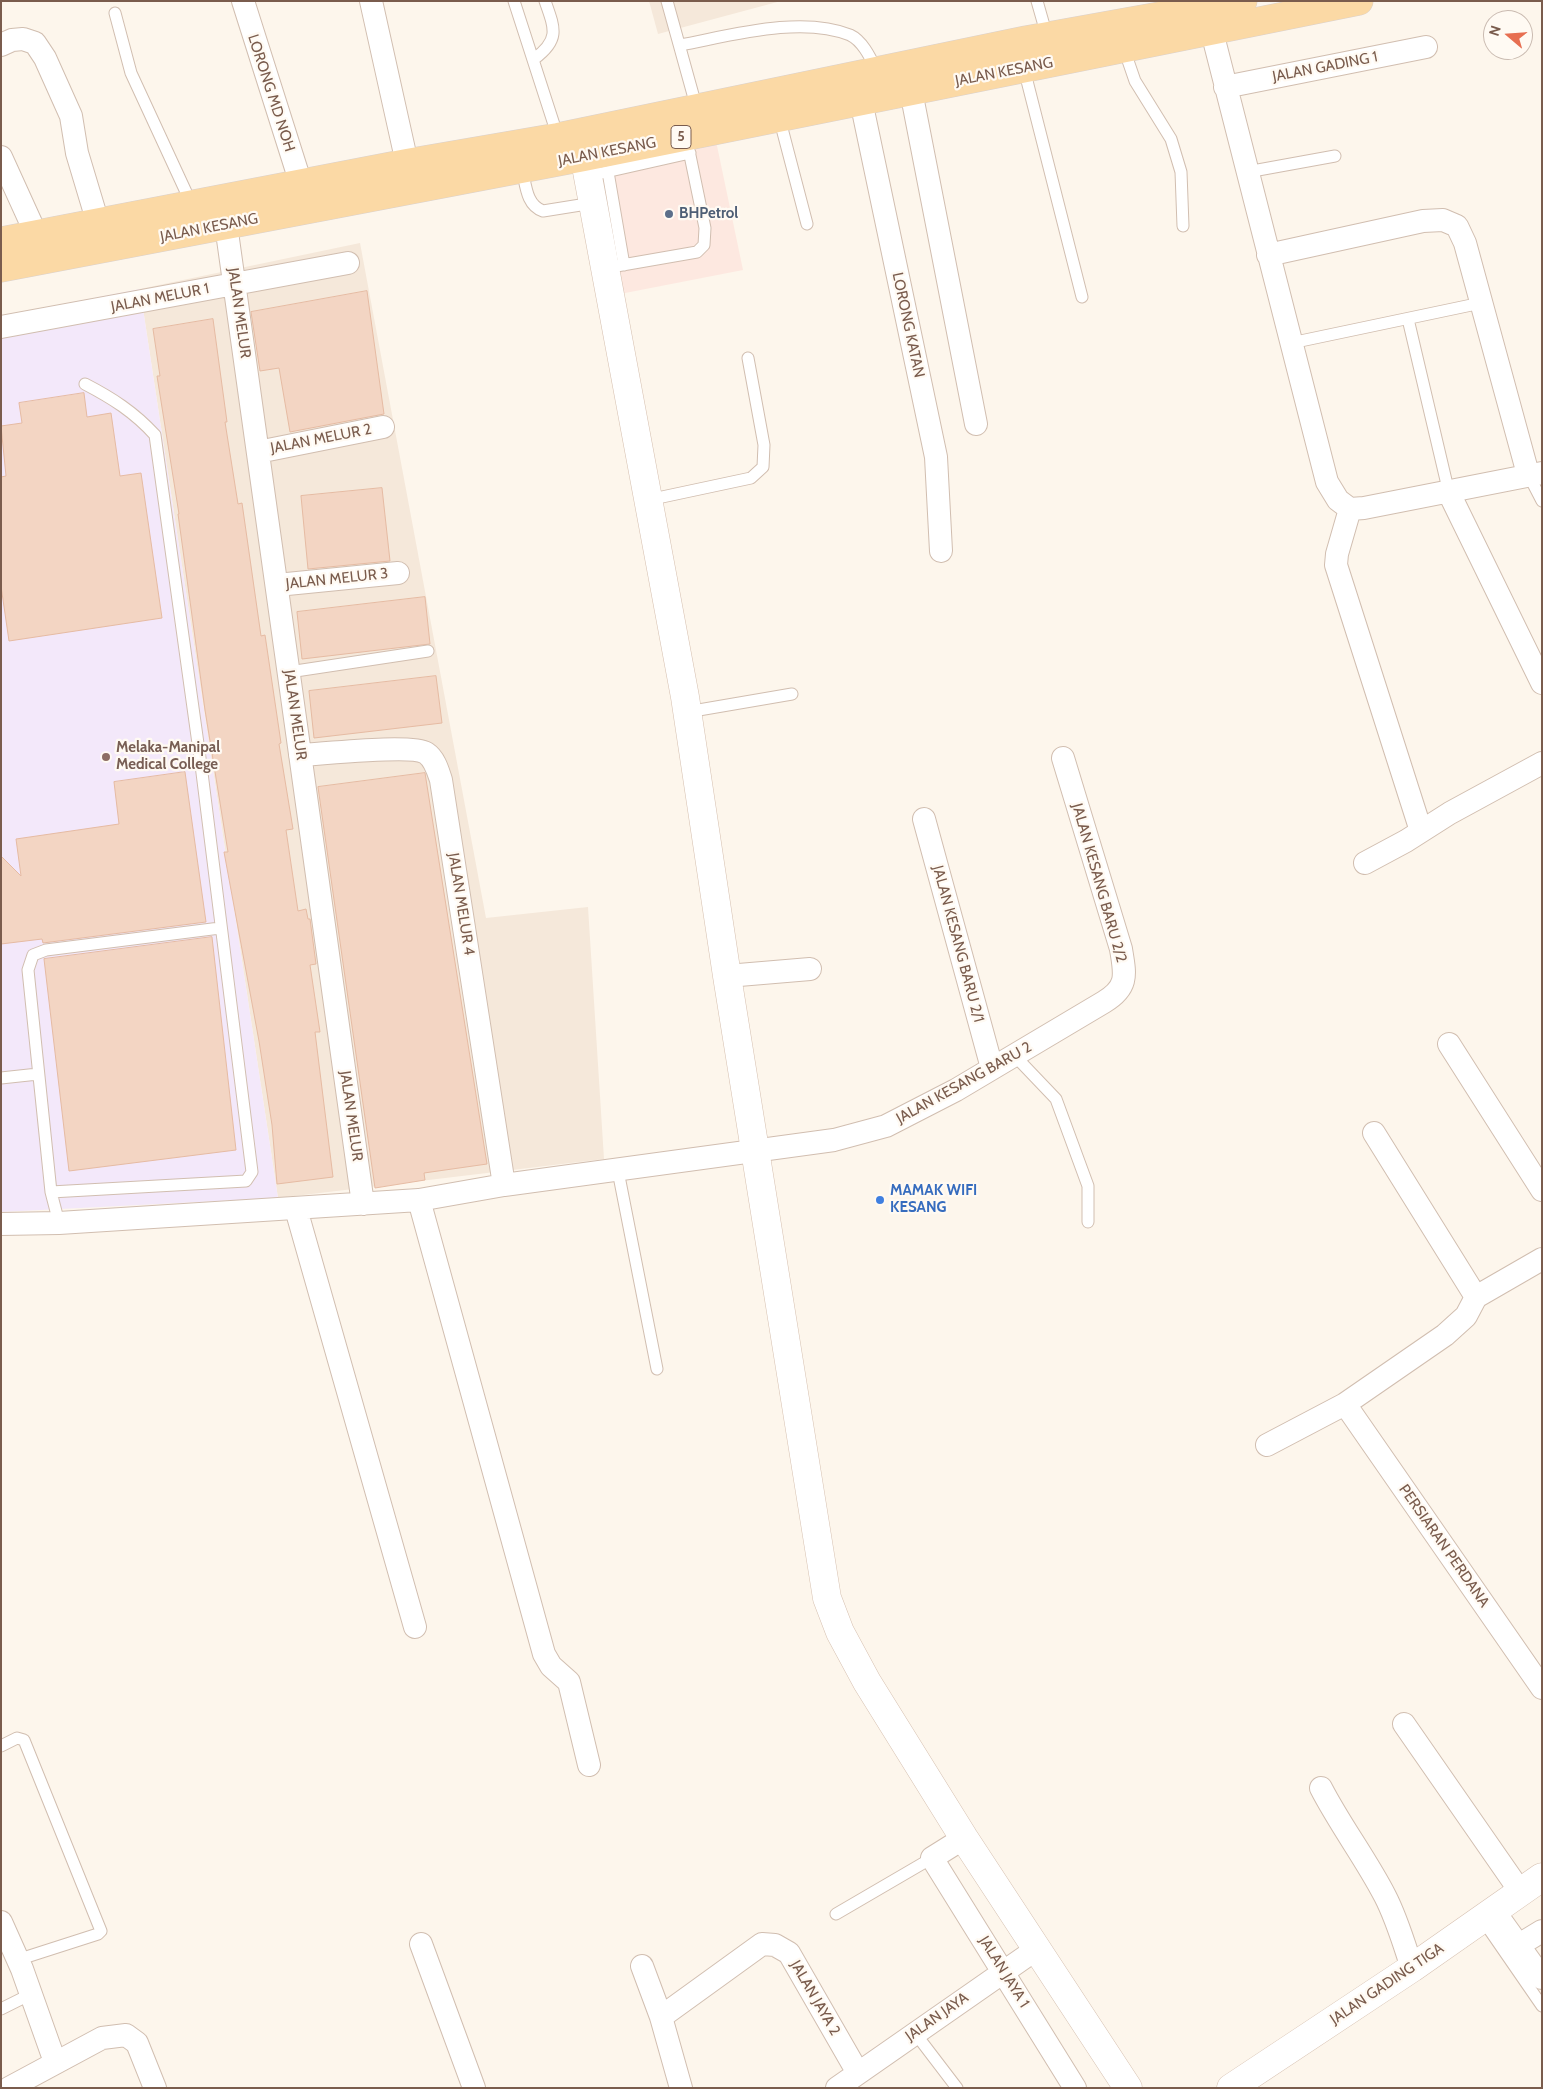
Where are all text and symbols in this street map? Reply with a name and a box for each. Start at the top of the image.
north arrow [1483,10,1533,60]
text: N [1485,23,1505,38]
street label: LORONG MD NOH [244,32,298,154]
street label: JALAN GADING 1 [1271,48,1379,86]
street label: JALAN KESANG [954,54,1054,90]
road number: 5 [671,125,691,148]
street label: JALAN KESANG [557,134,657,170]
place label: BHPetrol [679,205,738,223]
marker: BHPetrol [663,208,675,220]
street label: JALAN KESANG [159,210,259,246]
street label: JALAN MELUR [224,267,254,359]
street label: LORONG KATAN [888,271,928,379]
street label: JALAN MELUR 1 [109,280,211,316]
street label: JALAN MELUR 2 [269,420,373,458]
street label: JALAN MELUR 3 [285,565,389,593]
street label: JALAN MELUR [280,669,310,761]
place label: Melaka-Manipal Medical College [116,739,220,774]
marker: Melaka-Manipal Medical College [100,751,112,763]
street label: JALAN KESANG BARU 2/2 [1068,801,1130,965]
street label: JALAN MELUR 4 [444,852,478,956]
street label: JALAN KESANG BARU 2/1 [928,864,988,1024]
street label: JALAN KESANG BARU 2 [893,1038,1035,1128]
street label: JALAN MELUR [336,1070,366,1162]
place label: MAMAK WIFI KESANG [890,1182,977,1217]
marker: MAMAK WIFI KESANG [874,1194,886,1206]
street label: PERSIARAN PERDANA [1395,1481,1493,1611]
street label: JALAN JAYA 1 [975,1933,1033,2011]
street label: JALAN GADING TIGA [1327,1939,1447,2029]
street label: JALAN JAYA 2 [786,1957,844,2039]
street label: JALAN JAYA [902,1989,972,2045]

